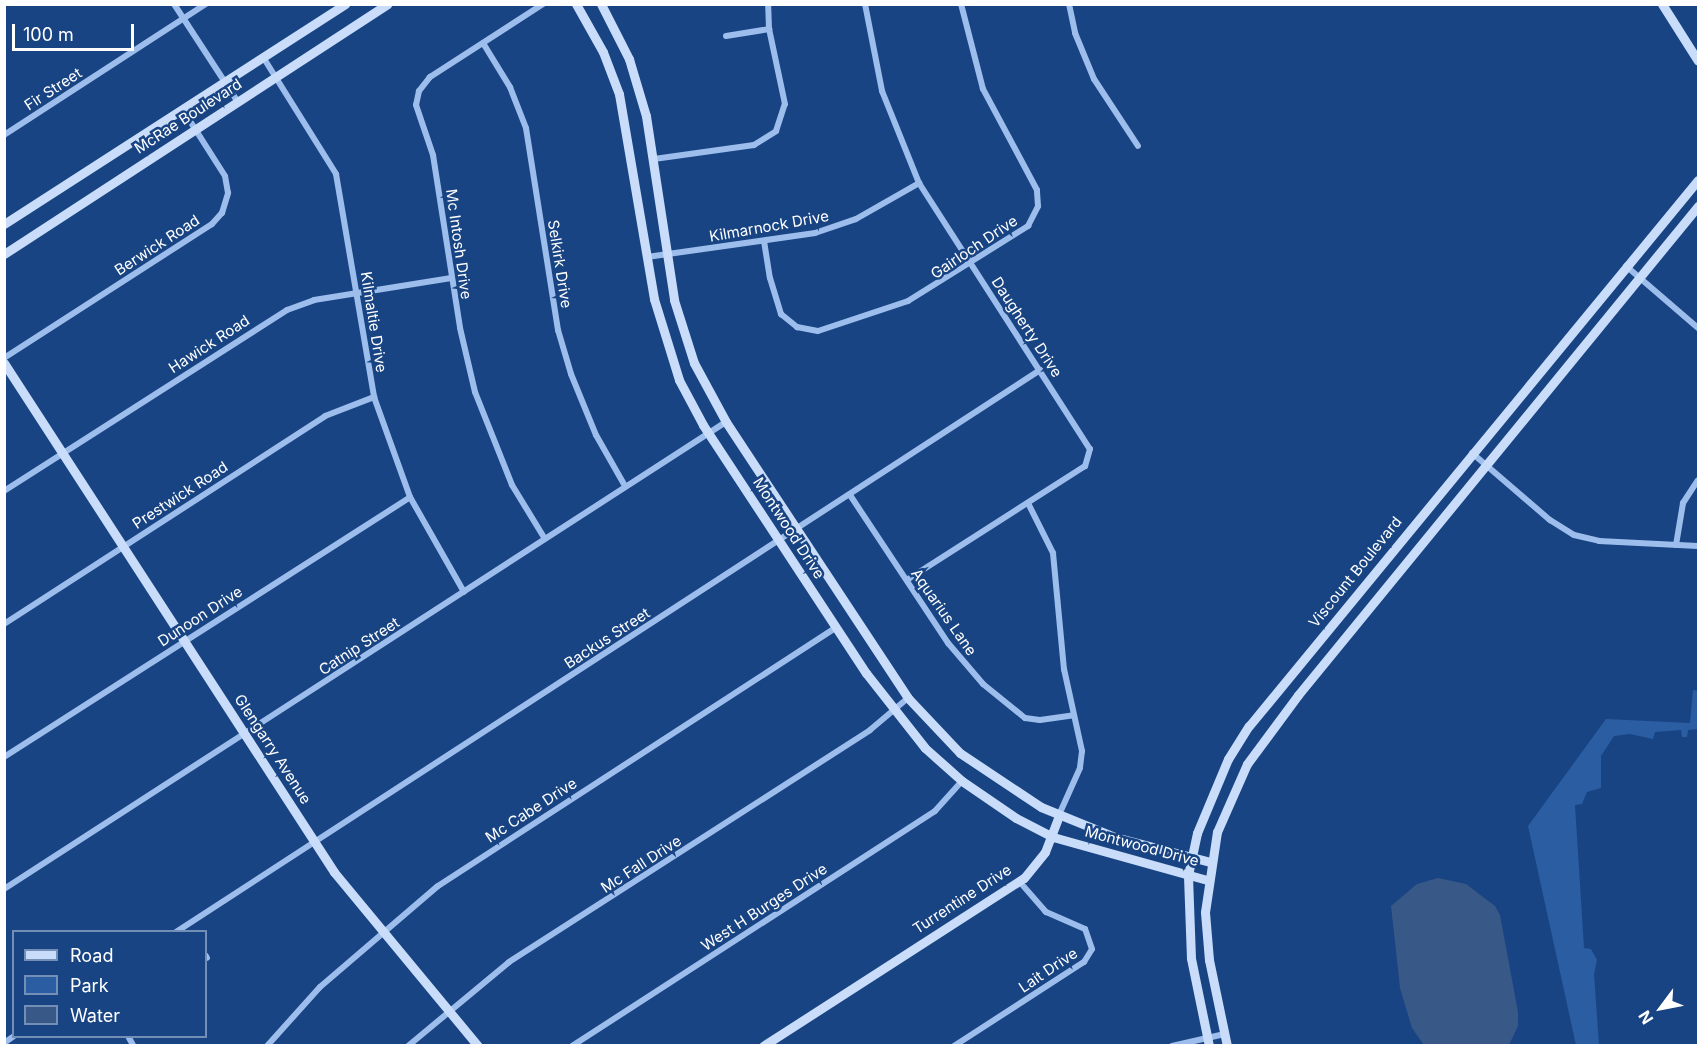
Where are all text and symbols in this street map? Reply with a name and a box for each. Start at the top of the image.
scale bar [15,12,136,50]
text: 100 m [23,24,74,45]
street label: Fir Street [21,64,85,114]
street label: McRae Boulevard [131,75,245,157]
street label: Mc Intosh Drive [442,188,476,300]
street label: Kilmarnock Drive [708,207,830,245]
street label: Berwick Road [111,211,203,279]
street label: Gairloch Drive [927,211,1021,283]
street label: Selkirk Drive [544,218,576,310]
street label: Kilmaltie Drive [357,270,391,374]
street label: Daugherty Drive [988,274,1066,380]
street label: Hawick Road [165,311,253,377]
street label: Prestwick Road [129,458,231,532]
street label: Montwood Drive [750,474,828,582]
street label: Viscount Boulevard [1305,513,1405,631]
street label: Aquarius Lane [907,565,981,659]
street label: Dunoon Drive [154,582,246,650]
street label: Backus Street [561,604,653,672]
street label: Catnip Street [315,613,403,679]
street label: Glengarry Avenue [231,691,315,807]
street label: Mc Cabe Drive [482,774,580,846]
street label: Montwood Drive [1083,822,1201,870]
street label: Mc Fall Drive [598,831,684,897]
street label: West H Burges Drive [698,860,830,954]
street label: Turrentine Drive [909,860,1015,938]
legend [12,930,207,1038]
street label: Lait Drive [1015,944,1081,996]
text: Road [70,945,113,966]
text: Park [70,975,109,996]
north arrow [1631,978,1691,1038]
text: Water [70,1005,120,1026]
text: N [1634,1007,1657,1028]

